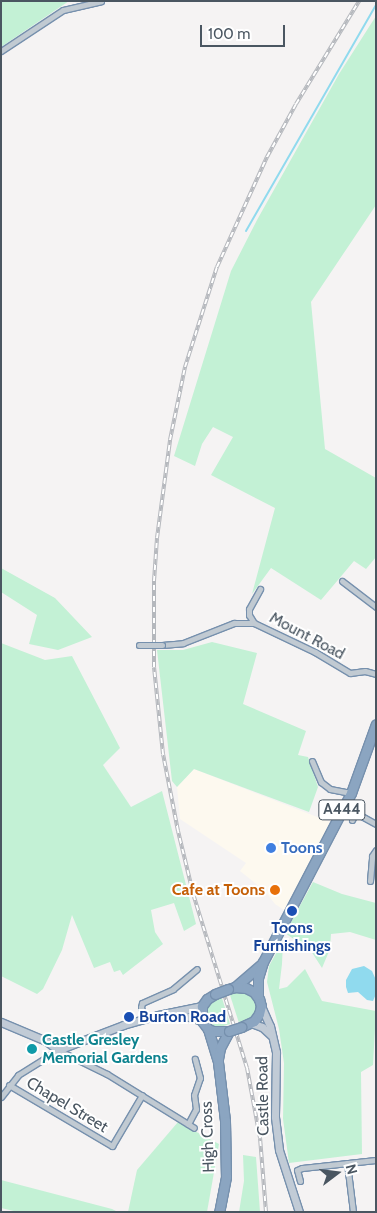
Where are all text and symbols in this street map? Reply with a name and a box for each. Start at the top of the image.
scale bar [202,15,287,47]
text: 100 m [208,25,250,43]
street label: Mount Road [266,608,348,664]
road number: A444 [318,798,366,822]
place label: Toons [281,838,323,858]
marker: Toons [265,842,277,854]
place label: Cafe at Toons [172,880,265,900]
marker: Cafe at Toons [269,884,281,896]
marker: Toons Furnishings [286,905,298,917]
place label: Toons Furnishings [253,918,331,956]
place label: Burton Road [139,1007,226,1027]
marker: Burton Road [123,1011,135,1023]
place label: Castle Gresley Memorial Gardens [42,1030,168,1068]
marker: Castle Gresley Memorial Gardens [26,1043,38,1055]
street label: Castle Road [253,1056,273,1136]
street label: Chapel Street [23,1073,111,1137]
street label: High Cross [197,1101,219,1173]
north arrow [312,1148,362,1198]
text: N [342,1162,361,1176]

